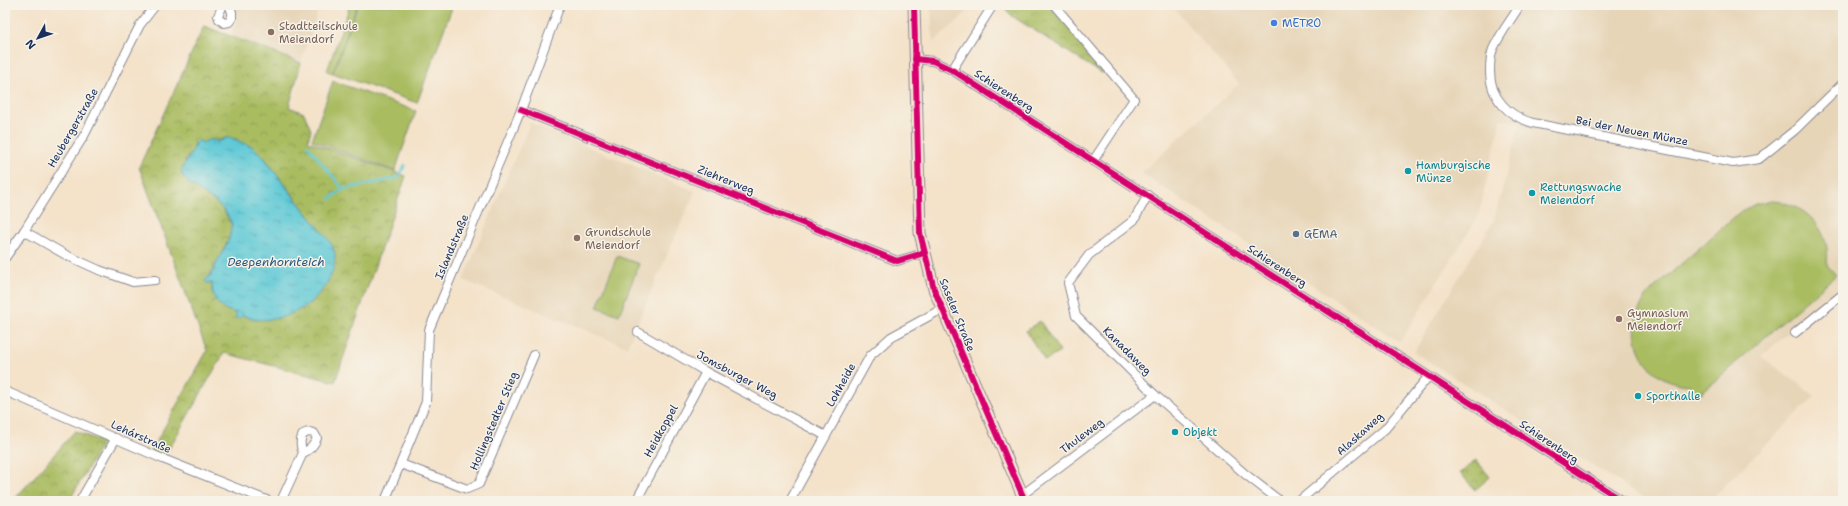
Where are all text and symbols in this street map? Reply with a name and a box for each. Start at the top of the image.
place label: METRO [1282,16,1321,31]
north arrow [18,18,58,58]
marker: METRO [1269,18,1279,28]
place label: Stadtteilschule Meiendorf [279,19,358,47]
marker: Stadtteilschule Meiendorf [266,27,276,37]
text: N [22,36,39,52]
street label: Schierenberg [971,66,1037,116]
street label: Heubergerstraße [44,85,102,171]
street label: Bei der Neuen Münze [1574,113,1690,149]
place label: Hamburgische Münze [1416,158,1491,186]
street label: Ziehrerweg [695,162,757,198]
marker: Hamburgische Münze [1403,166,1413,176]
place label: Rettungswache Meiendorf [1540,180,1622,208]
marker: Rettungswache Meiendorf [1527,188,1537,198]
street label: Islandstraße [432,212,472,282]
place label: Grundschule Meiendorf [585,225,651,253]
place label: GEMA [1304,227,1338,242]
marker: GEMA [1291,229,1301,239]
marker: Grundschule Meiendorf [572,233,582,243]
street label: Schierenberg [1244,241,1310,291]
water label: Deepenhornteich [227,254,325,270]
street label: Saseler Straße [935,276,979,354]
place label: Gymnasium Meiendorf [1627,306,1689,334]
marker: Gymnasium Meiendorf [1614,314,1624,324]
street label: Kanadaweg [1099,323,1155,379]
street label: Jomsburger Weg [694,347,780,403]
street label: Lohheide [823,360,859,410]
street label: Hollingstedter Stieg [466,369,522,473]
place label: Sporthalle [1646,389,1700,404]
marker: Sporthalle [1633,391,1643,401]
street label: Heidkoppel [640,401,682,460]
street label: Alaskaweg [1333,409,1387,459]
street label: Thuleweg [1057,415,1107,457]
street label: Lehárstraße [108,417,174,457]
street label: Schierenberg [1516,417,1582,467]
place label: Objekt [1183,425,1217,440]
marker: Objekt [1170,427,1180,437]

